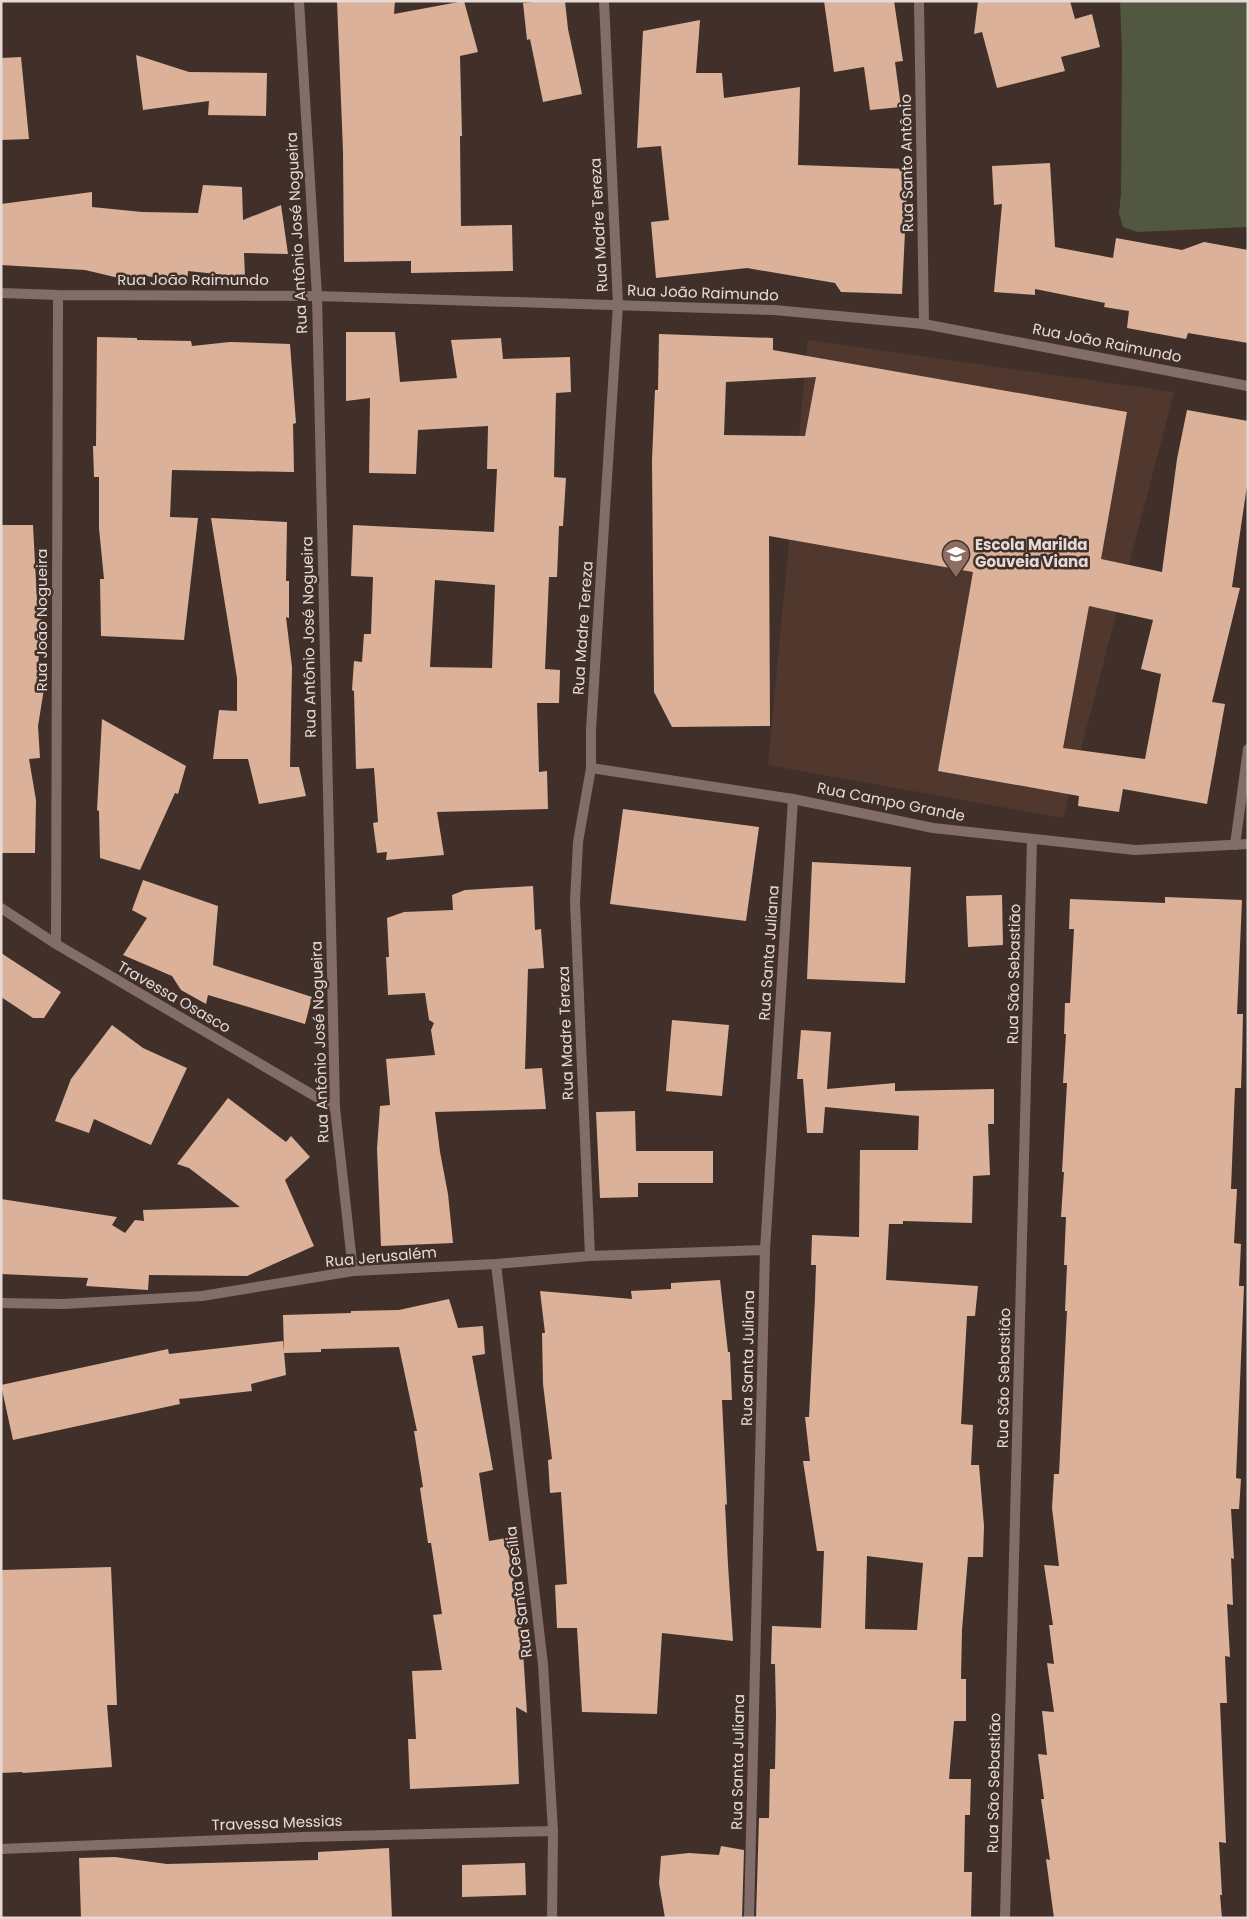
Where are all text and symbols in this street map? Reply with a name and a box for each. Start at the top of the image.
street label: Rua Santo Antônio [895,94,918,232]
street label: Rua Antônio José Nogueira [281,132,312,334]
street label: Rua Madre Tereza [585,157,612,293]
street label: Rua João Raimundo [117,269,269,290]
street label: Rua João Raimundo [627,279,779,306]
street label: Rua João Raimundo [1031,318,1183,367]
place label: Escola Marilda Gouveia Viana [975,534,1088,572]
street label: Rua Antônio José Nogueira [296,536,321,738]
school or university icon: Escola Marilda Gouveia Viana [941,539,971,578]
street label: Rua João Nogueira [31,549,52,691]
street label: Rua Madre Tereza [567,560,598,696]
street label: Rua Campo Grande [815,777,967,826]
street label: Rua Santa Juliana [753,884,784,1021]
street label: Rua São Sebastião [1002,904,1025,1044]
street label: Rua Antônio José Nogueira [305,941,334,1143]
street label: Travessa Osasco [114,956,235,1038]
street label: Rua Madre Tereza [553,966,578,1100]
street label: Rua Jerusalém [324,1241,438,1272]
street label: Rua Santa Juliana [736,1290,759,1426]
street label: Rua São Sebastião [992,1308,1015,1448]
street label: Rua Santa Cecília [500,1525,537,1659]
street label: Rua Santa Juliana [726,1694,749,1830]
street label: Rua São Sebastião [982,1713,1005,1853]
street label: Travessa Messias [211,1810,343,1835]

